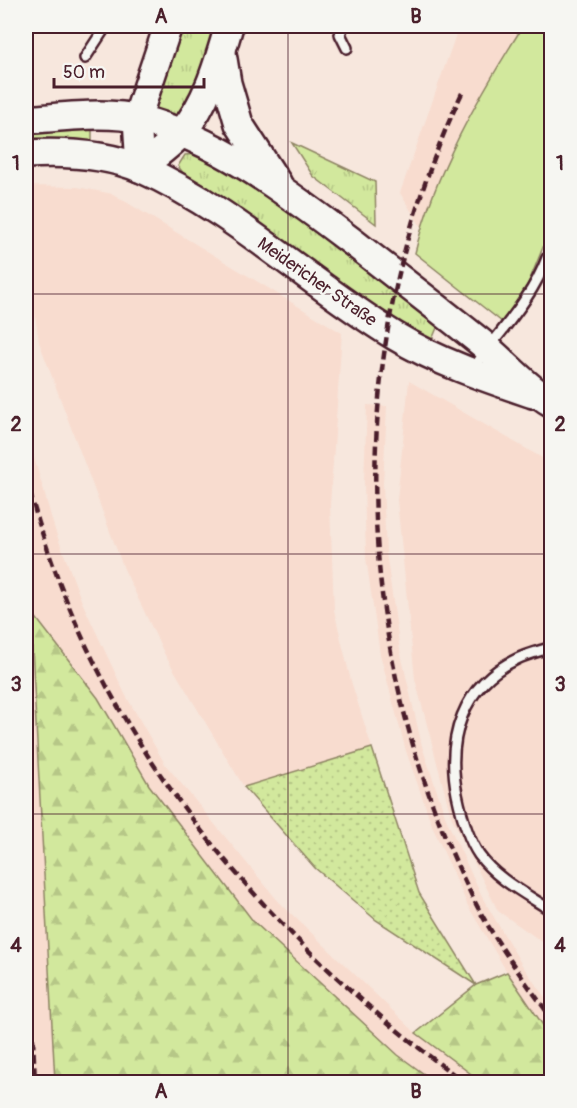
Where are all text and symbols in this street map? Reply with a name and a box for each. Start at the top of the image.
text: A [155,4,168,29]
text: B [410,4,422,29]
scale bar [54,51,204,89]
text: 50 m [63,61,105,84]
text: 1 [12,151,20,176]
text: 1 [556,151,564,176]
street label: Meidericher Straße [253,232,381,332]
text: 2 [10,412,22,437]
text: 2 [554,412,566,437]
text: 3 [10,672,22,697]
text: 3 [554,672,566,697]
text: 4 [10,933,22,958]
text: 4 [554,933,566,958]
text: A [155,1079,168,1104]
text: B [410,1079,422,1104]

